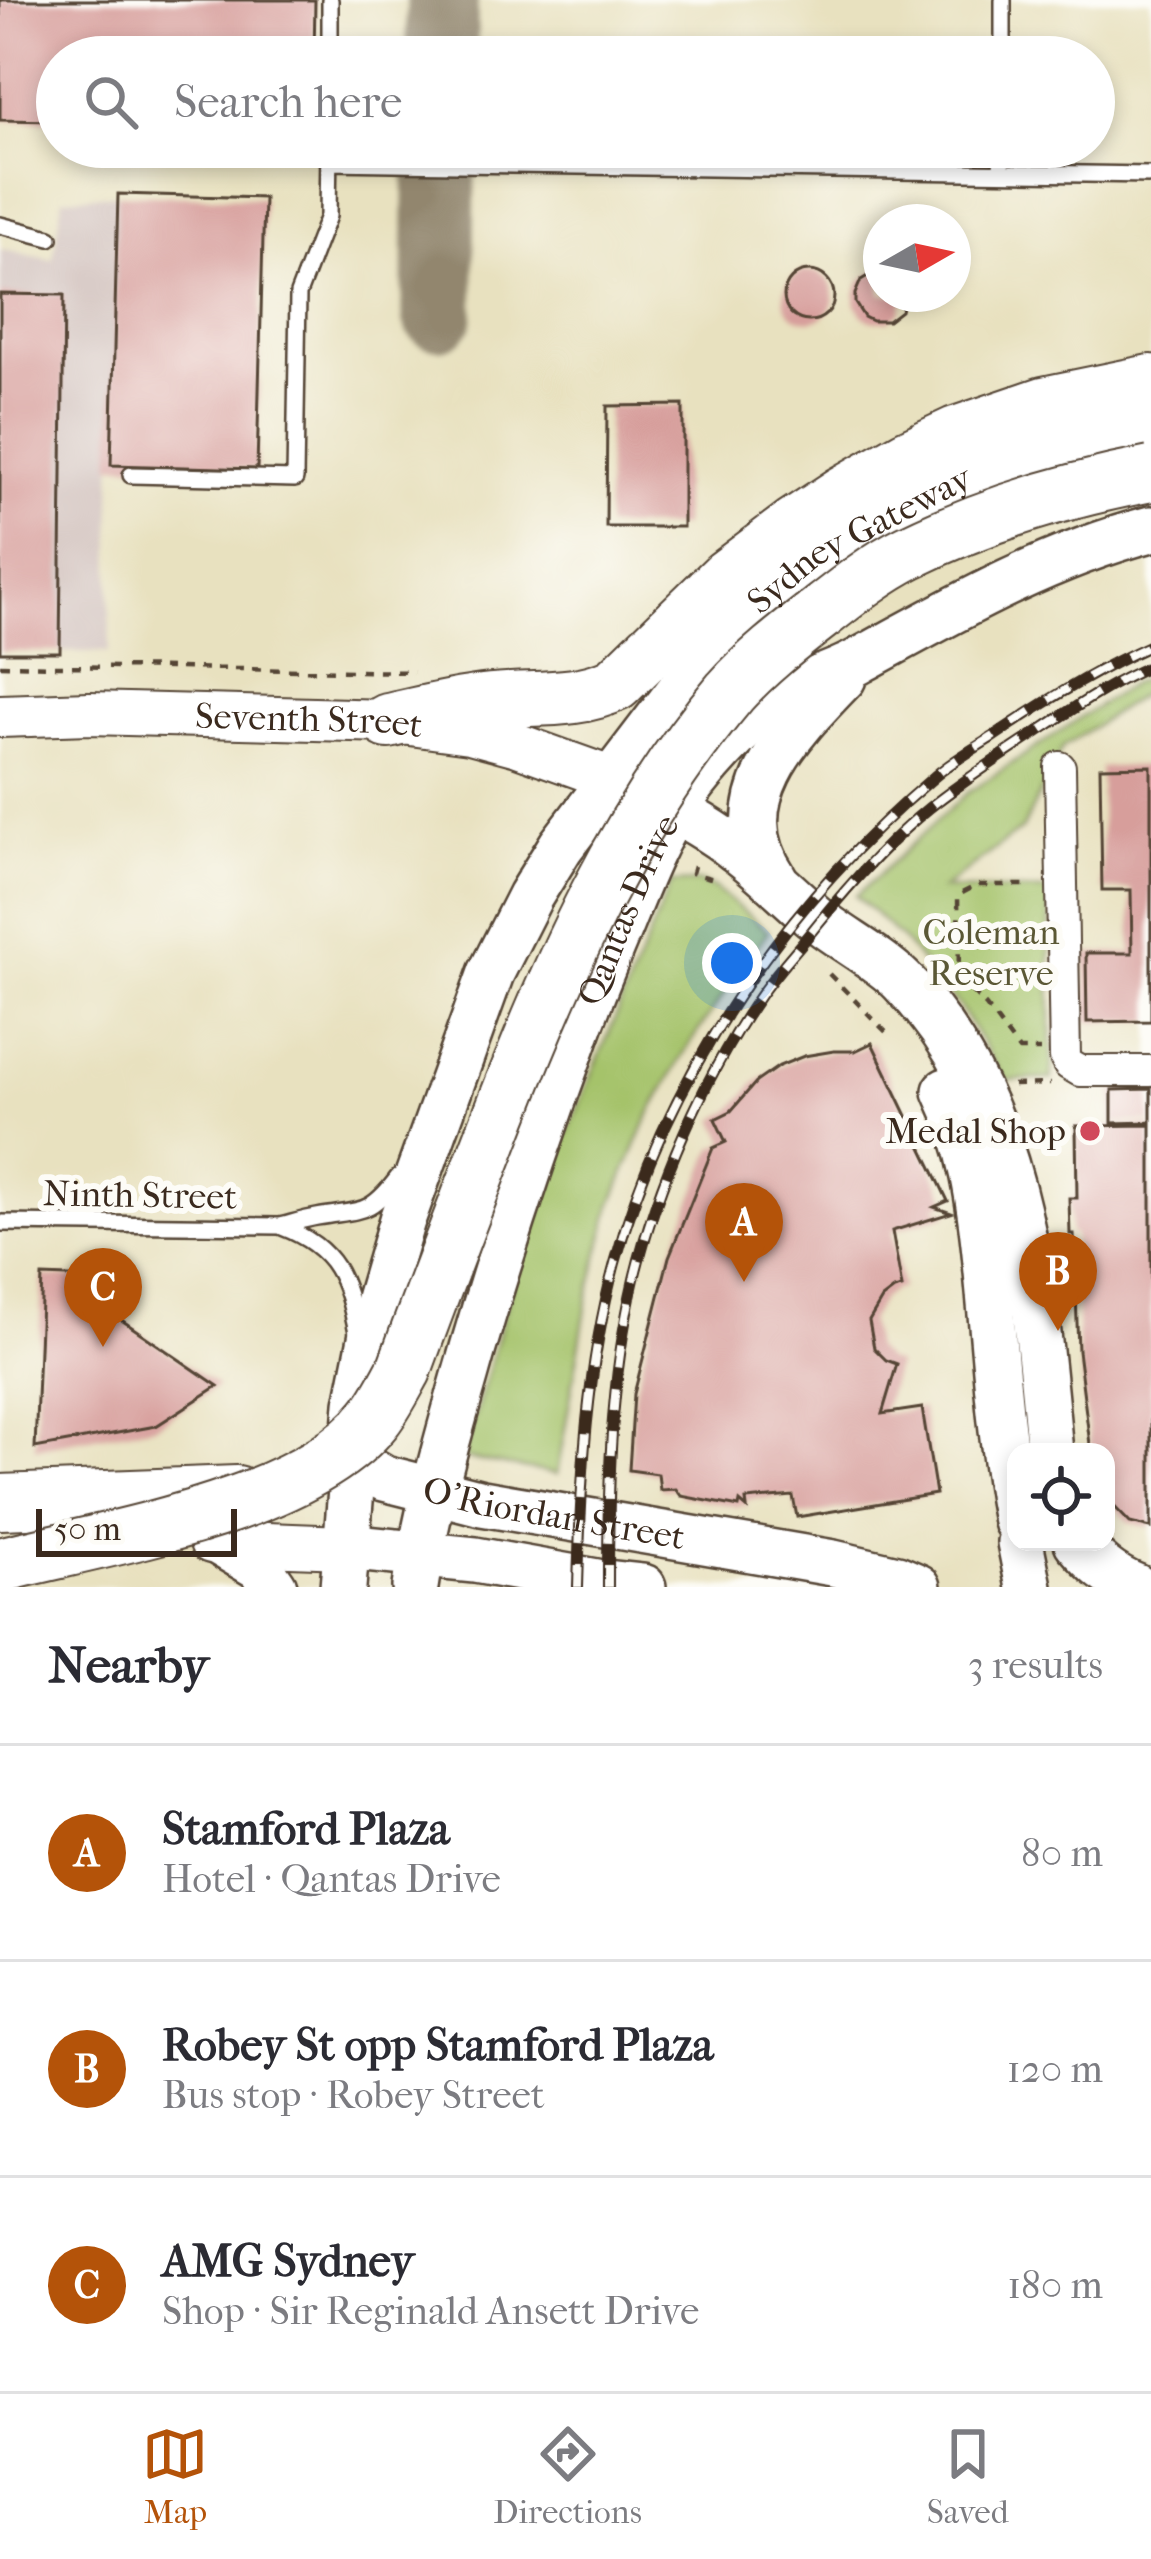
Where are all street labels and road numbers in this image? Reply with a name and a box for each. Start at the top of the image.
street label: Sydney Gateway [739,455,980,622]
street label: Seventh Street [195,695,425,746]
street label: Qantas Drive [569,807,688,1012]
street label: Ninth Street [43,1172,237,1218]
street label: O'Riordan Street [419,1468,688,1558]

